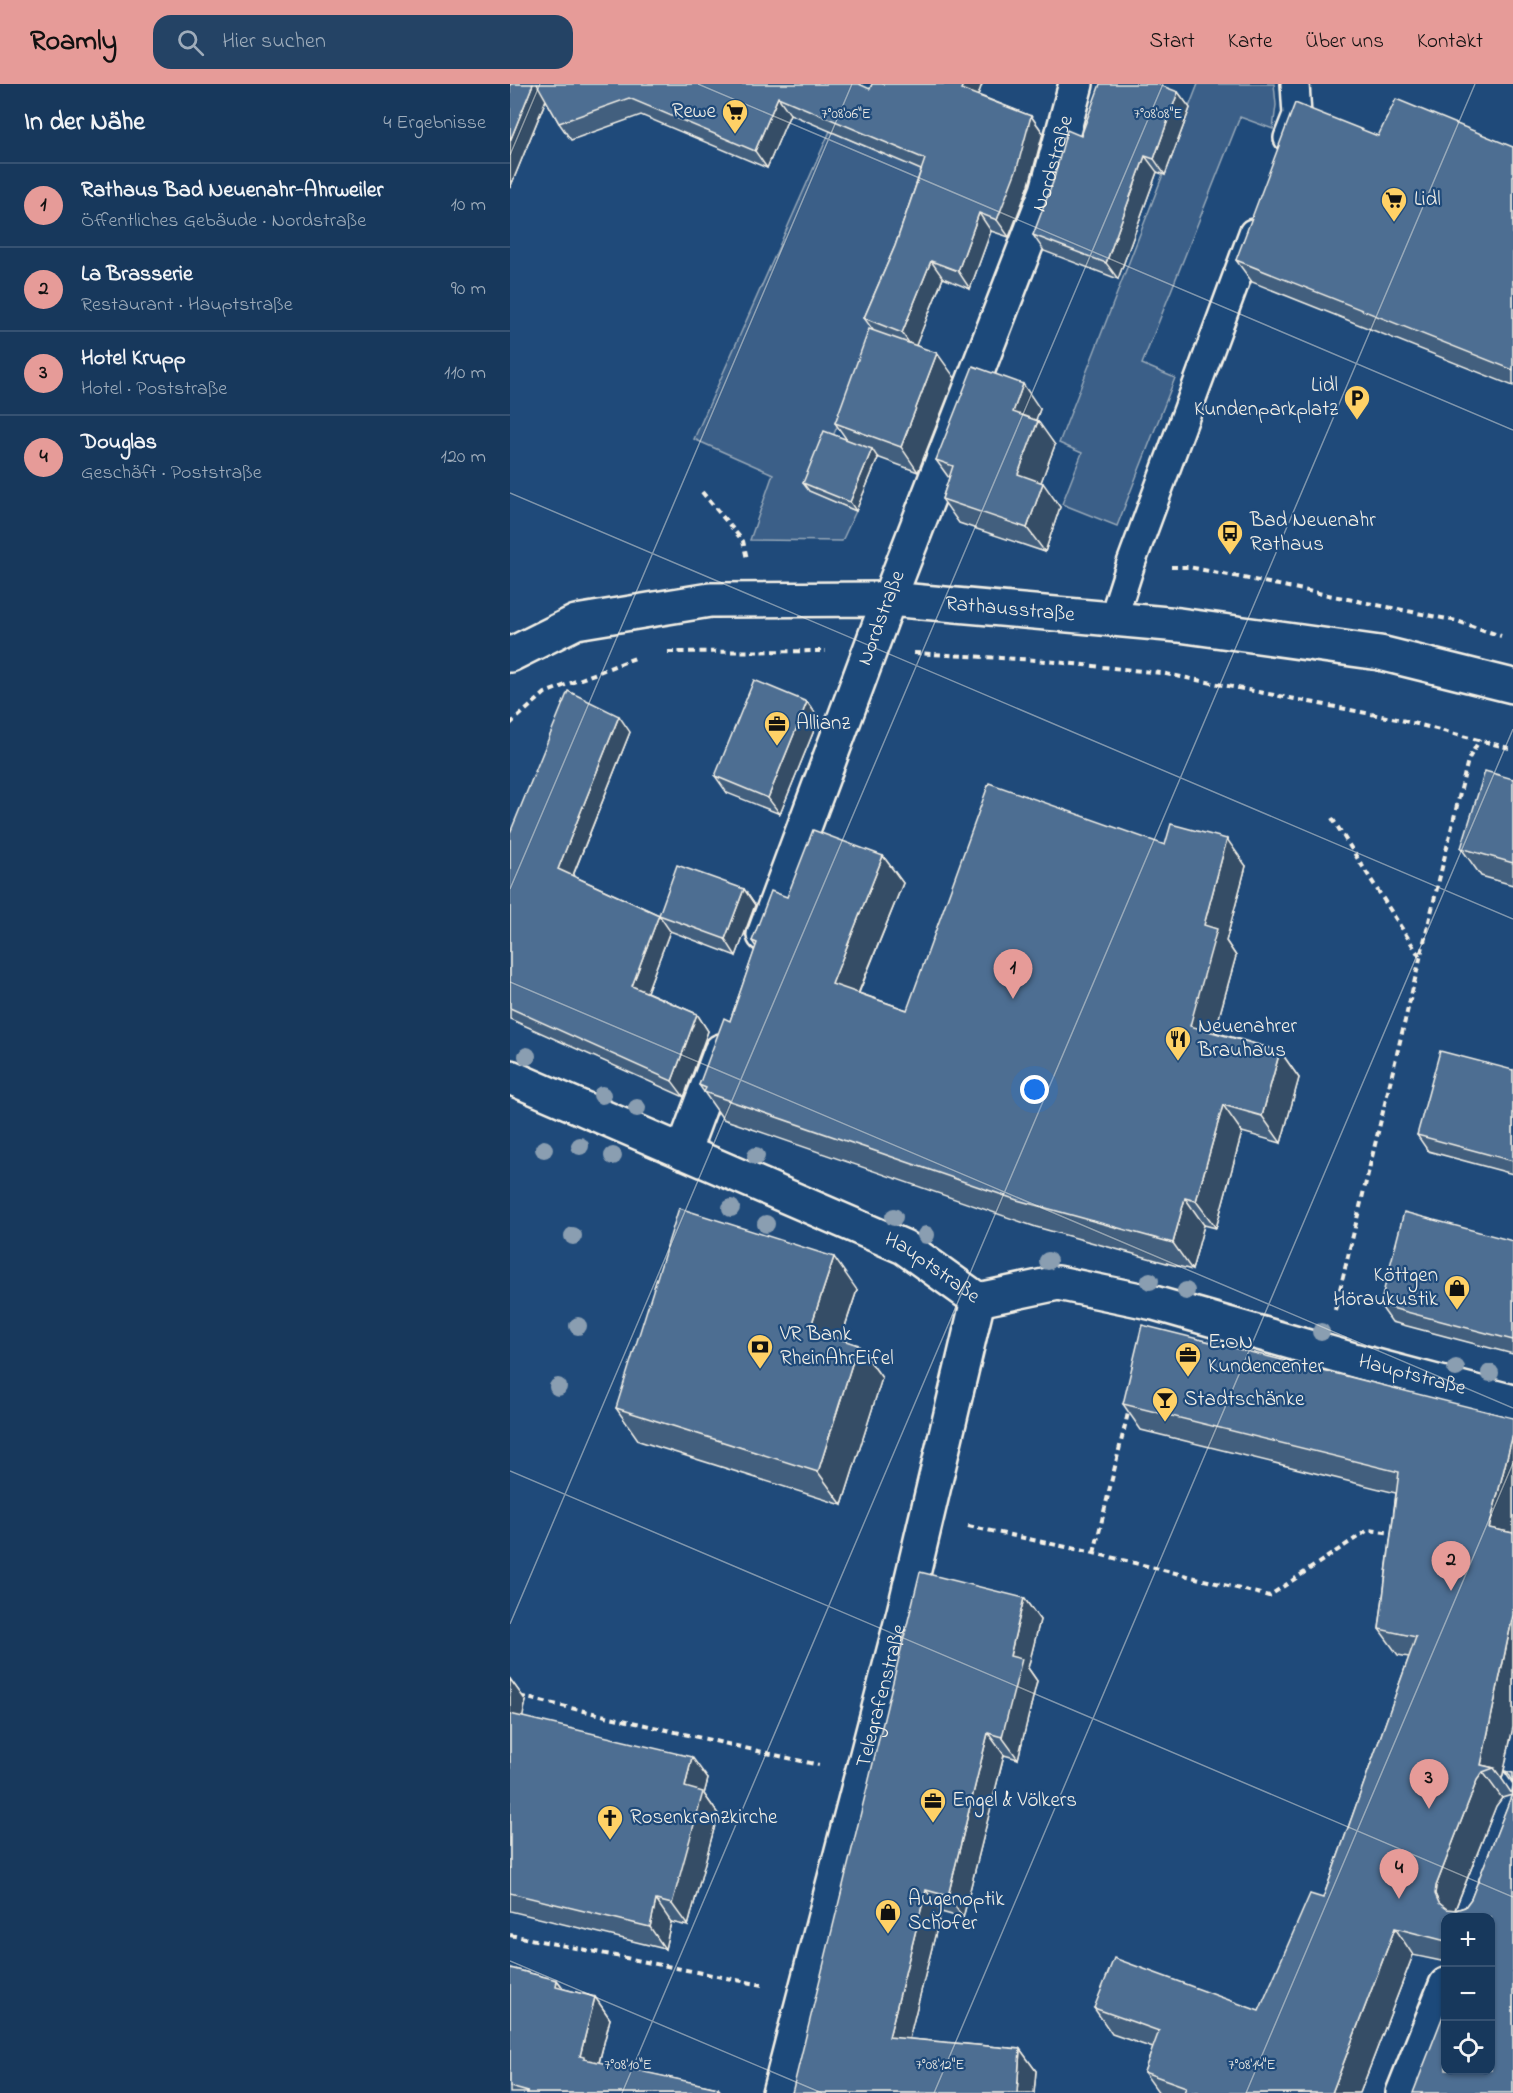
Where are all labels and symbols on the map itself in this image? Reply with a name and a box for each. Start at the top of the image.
place label: Rewe [672,97,717,127]
supermarket icon: Rewe [720,97,750,135]
text: 7°08'06"E [821,103,871,125]
text: 7°08'08"E [1134,103,1182,125]
street label: Nordstraße [1025,112,1082,217]
supermarket icon: Lidl [1379,185,1409,223]
place label: Lidl [1414,185,1441,215]
place label: Lidl Kundenparkplatz [1194,371,1338,425]
parking icon: Lidl Kundenparkplatz [1342,383,1372,421]
place label: Bad Neuenahr Rathaus [1249,506,1376,560]
bus stop icon: Bad Neuenahr Rathaus [1215,518,1245,556]
street label: Nordstraße [850,566,914,670]
street label: Rathausstraße [944,589,1077,631]
office icon: Allianz [762,709,792,747]
place label: Allianz [796,709,850,739]
pin: 1 [994,950,1032,999]
place label: Neuenahrer Brauhaus [1197,1012,1298,1066]
restaurant icon: Neuenahrer Brauhaus [1163,1024,1193,1062]
your location [1020,1075,1049,1104]
street label: Hauptstraße [880,1225,986,1312]
place label: Köttgen Höraukustik [1333,1261,1439,1315]
shop icon: Köttgen Höraukustik [1442,1273,1472,1311]
place label: VR Bank RheinAhrEifel [779,1320,894,1374]
place label: E.ON Kundencenter [1208,1328,1325,1382]
bank icon: VR Bank RheinAhrEifel [745,1332,775,1370]
office icon: E.ON Kundencenter [1173,1340,1203,1378]
street label: Hauptstraße [1355,1347,1470,1404]
bar icon: Stadtschänke [1150,1385,1180,1423]
place label: Stadtschänke [1184,1385,1305,1415]
pin: 2 [1432,1542,1470,1591]
street label: Telegrafenstraße [849,1621,915,1771]
pin: 3 [1410,1760,1448,1809]
office icon: Engel & Völkers [918,1786,948,1824]
place label: Engel & Völkers [952,1786,1077,1818]
church icon: Rosenkranzkirche [595,1803,625,1841]
place label: Rosenkranzkirche [630,1803,778,1833]
pin: 4 [1380,1850,1418,1899]
place label: Augenoptik Schofer [908,1885,1005,1939]
shop icon: Augenoptik Schofer [873,1897,903,1935]
text: 7°08'10"E [604,2054,652,2076]
text: 7°08'12"E [916,2054,964,2076]
text: 7°08'14"E [1228,2054,1276,2076]

